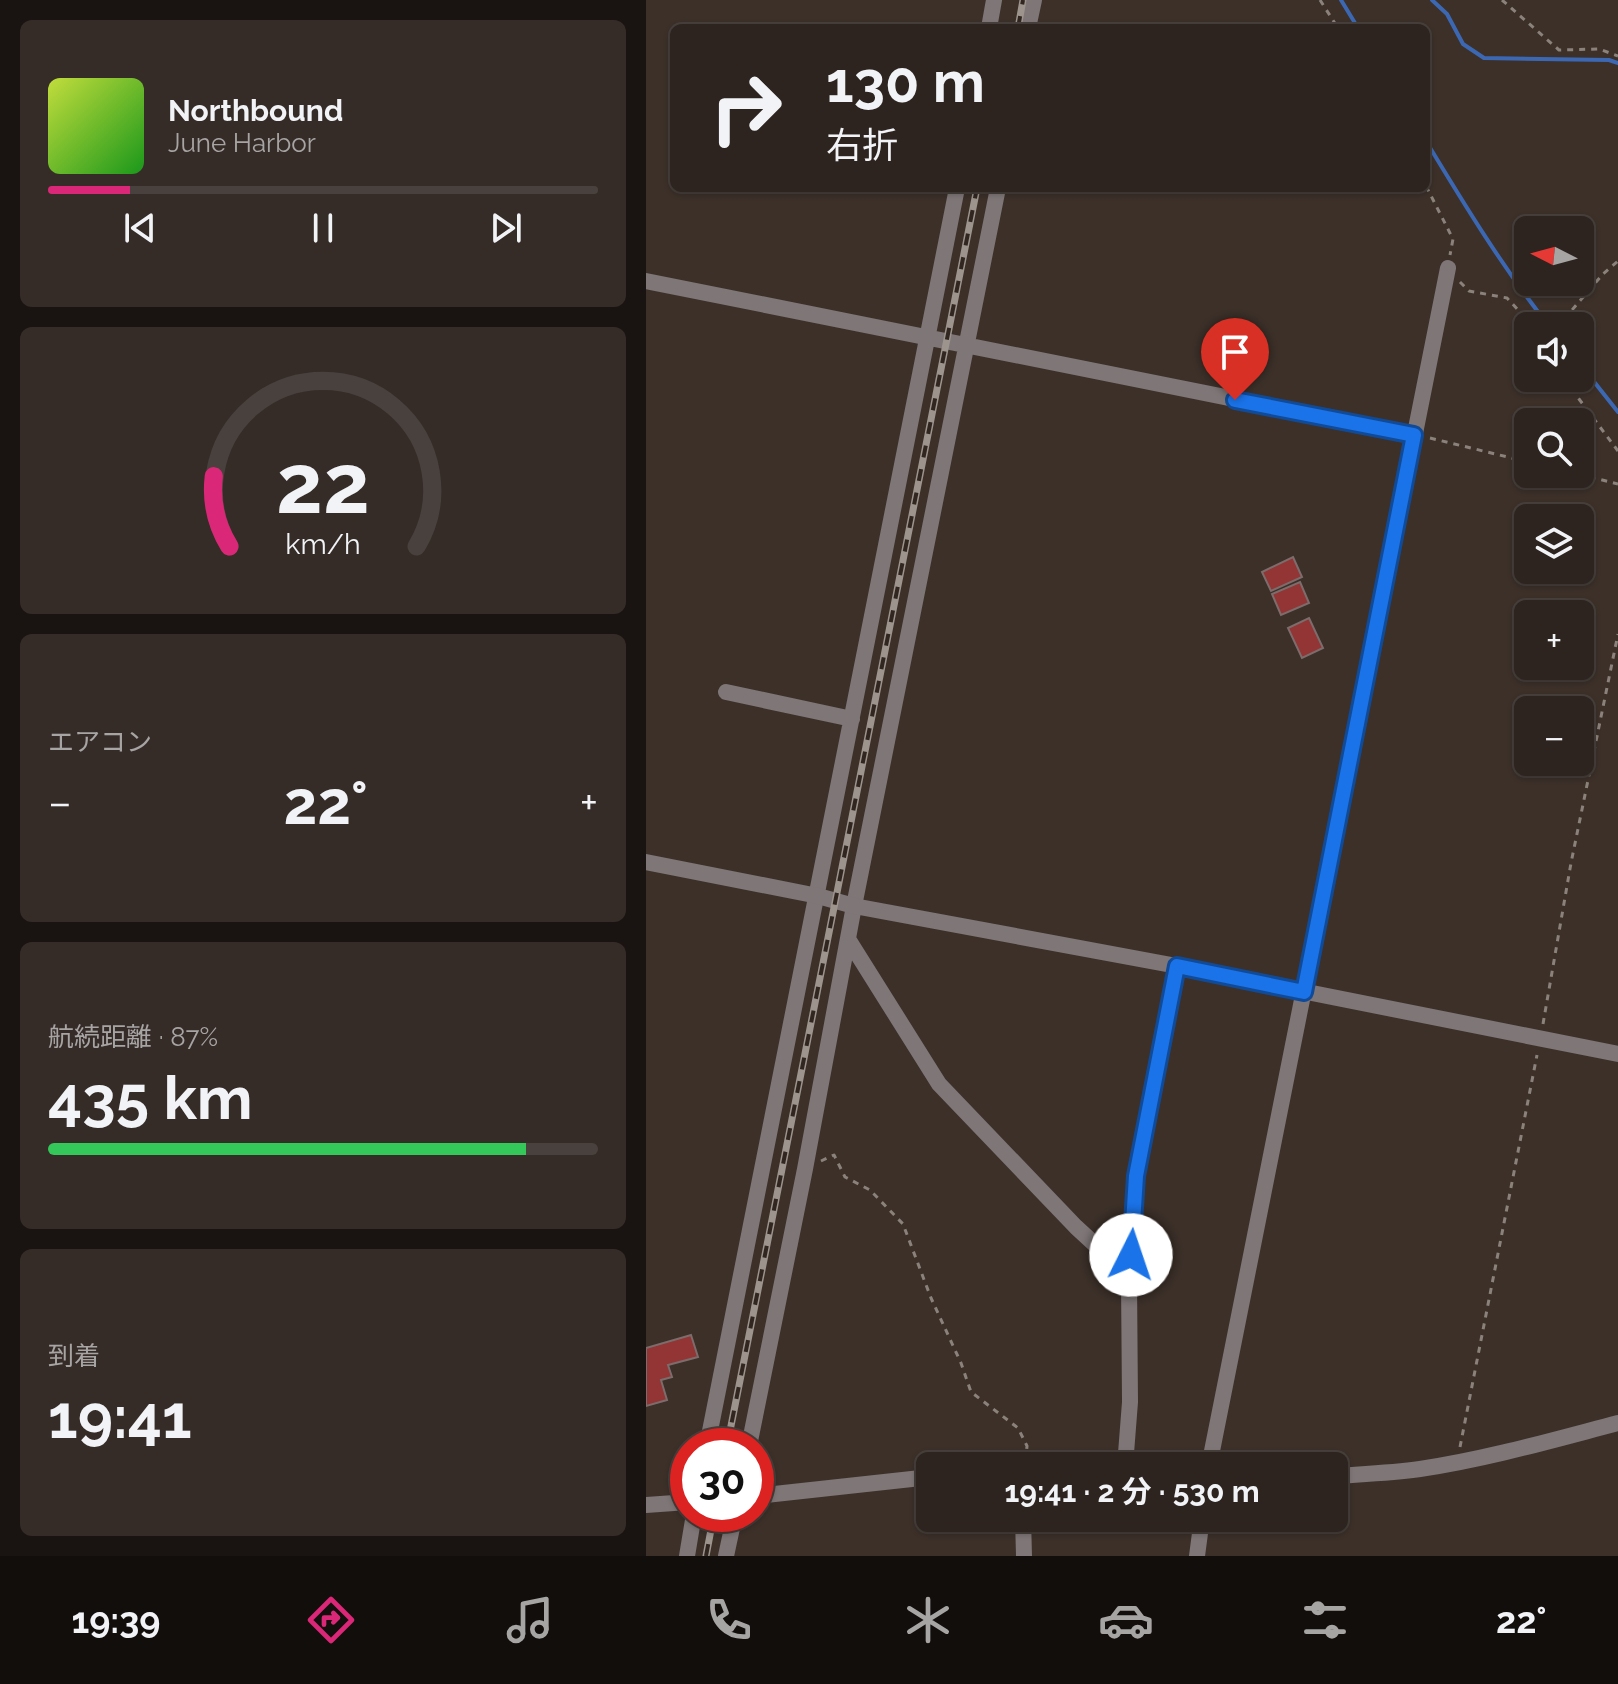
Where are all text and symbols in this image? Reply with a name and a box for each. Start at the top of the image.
text: 130 m [826,49,985,115]
icon: right [694,56,798,160]
text: Northbound [168,93,343,128]
text: 右折 [826,124,898,166]
text: June Harbor [168,128,316,158]
icon: previous [118,206,162,250]
icon: pause [301,206,345,250]
icon: next [484,206,528,250]
north arrow [1514,216,1594,296]
map controls [1514,216,1594,776]
button: sound [1514,312,1594,392]
pin [1201,318,1269,400]
icon: arrive [1213,330,1257,374]
button: search [1514,408,1594,488]
text: 22 [276,434,370,531]
button: layers [1514,504,1594,584]
text: km/h [285,527,361,561]
button: + [1514,600,1594,680]
button: − [1514,696,1594,776]
text: エアコン [48,727,152,757]
text: 22° [284,768,368,838]
text: − [48,777,72,828]
text: + [580,777,598,828]
text: 航続距離 · 87% [48,1022,218,1052]
text: 435 km [48,1063,253,1133]
position arrow [1089,1213,1173,1297]
text: 到着 [48,1341,100,1371]
text: 19:41 [48,1382,192,1452]
speed limit sign: 30 [670,1428,774,1532]
text: 19:41 · 2 分 · 530 m [1004,1474,1260,1509]
icon: directions [303,1592,359,1648]
icon: music [502,1592,558,1648]
icon: phone [701,1592,757,1648]
icon: climate [900,1592,956,1648]
icon: car [1098,1592,1154,1648]
icon: filters [1297,1592,1353,1648]
text: 19:39 [71,1599,161,1641]
text: 22° [1496,1599,1547,1641]

